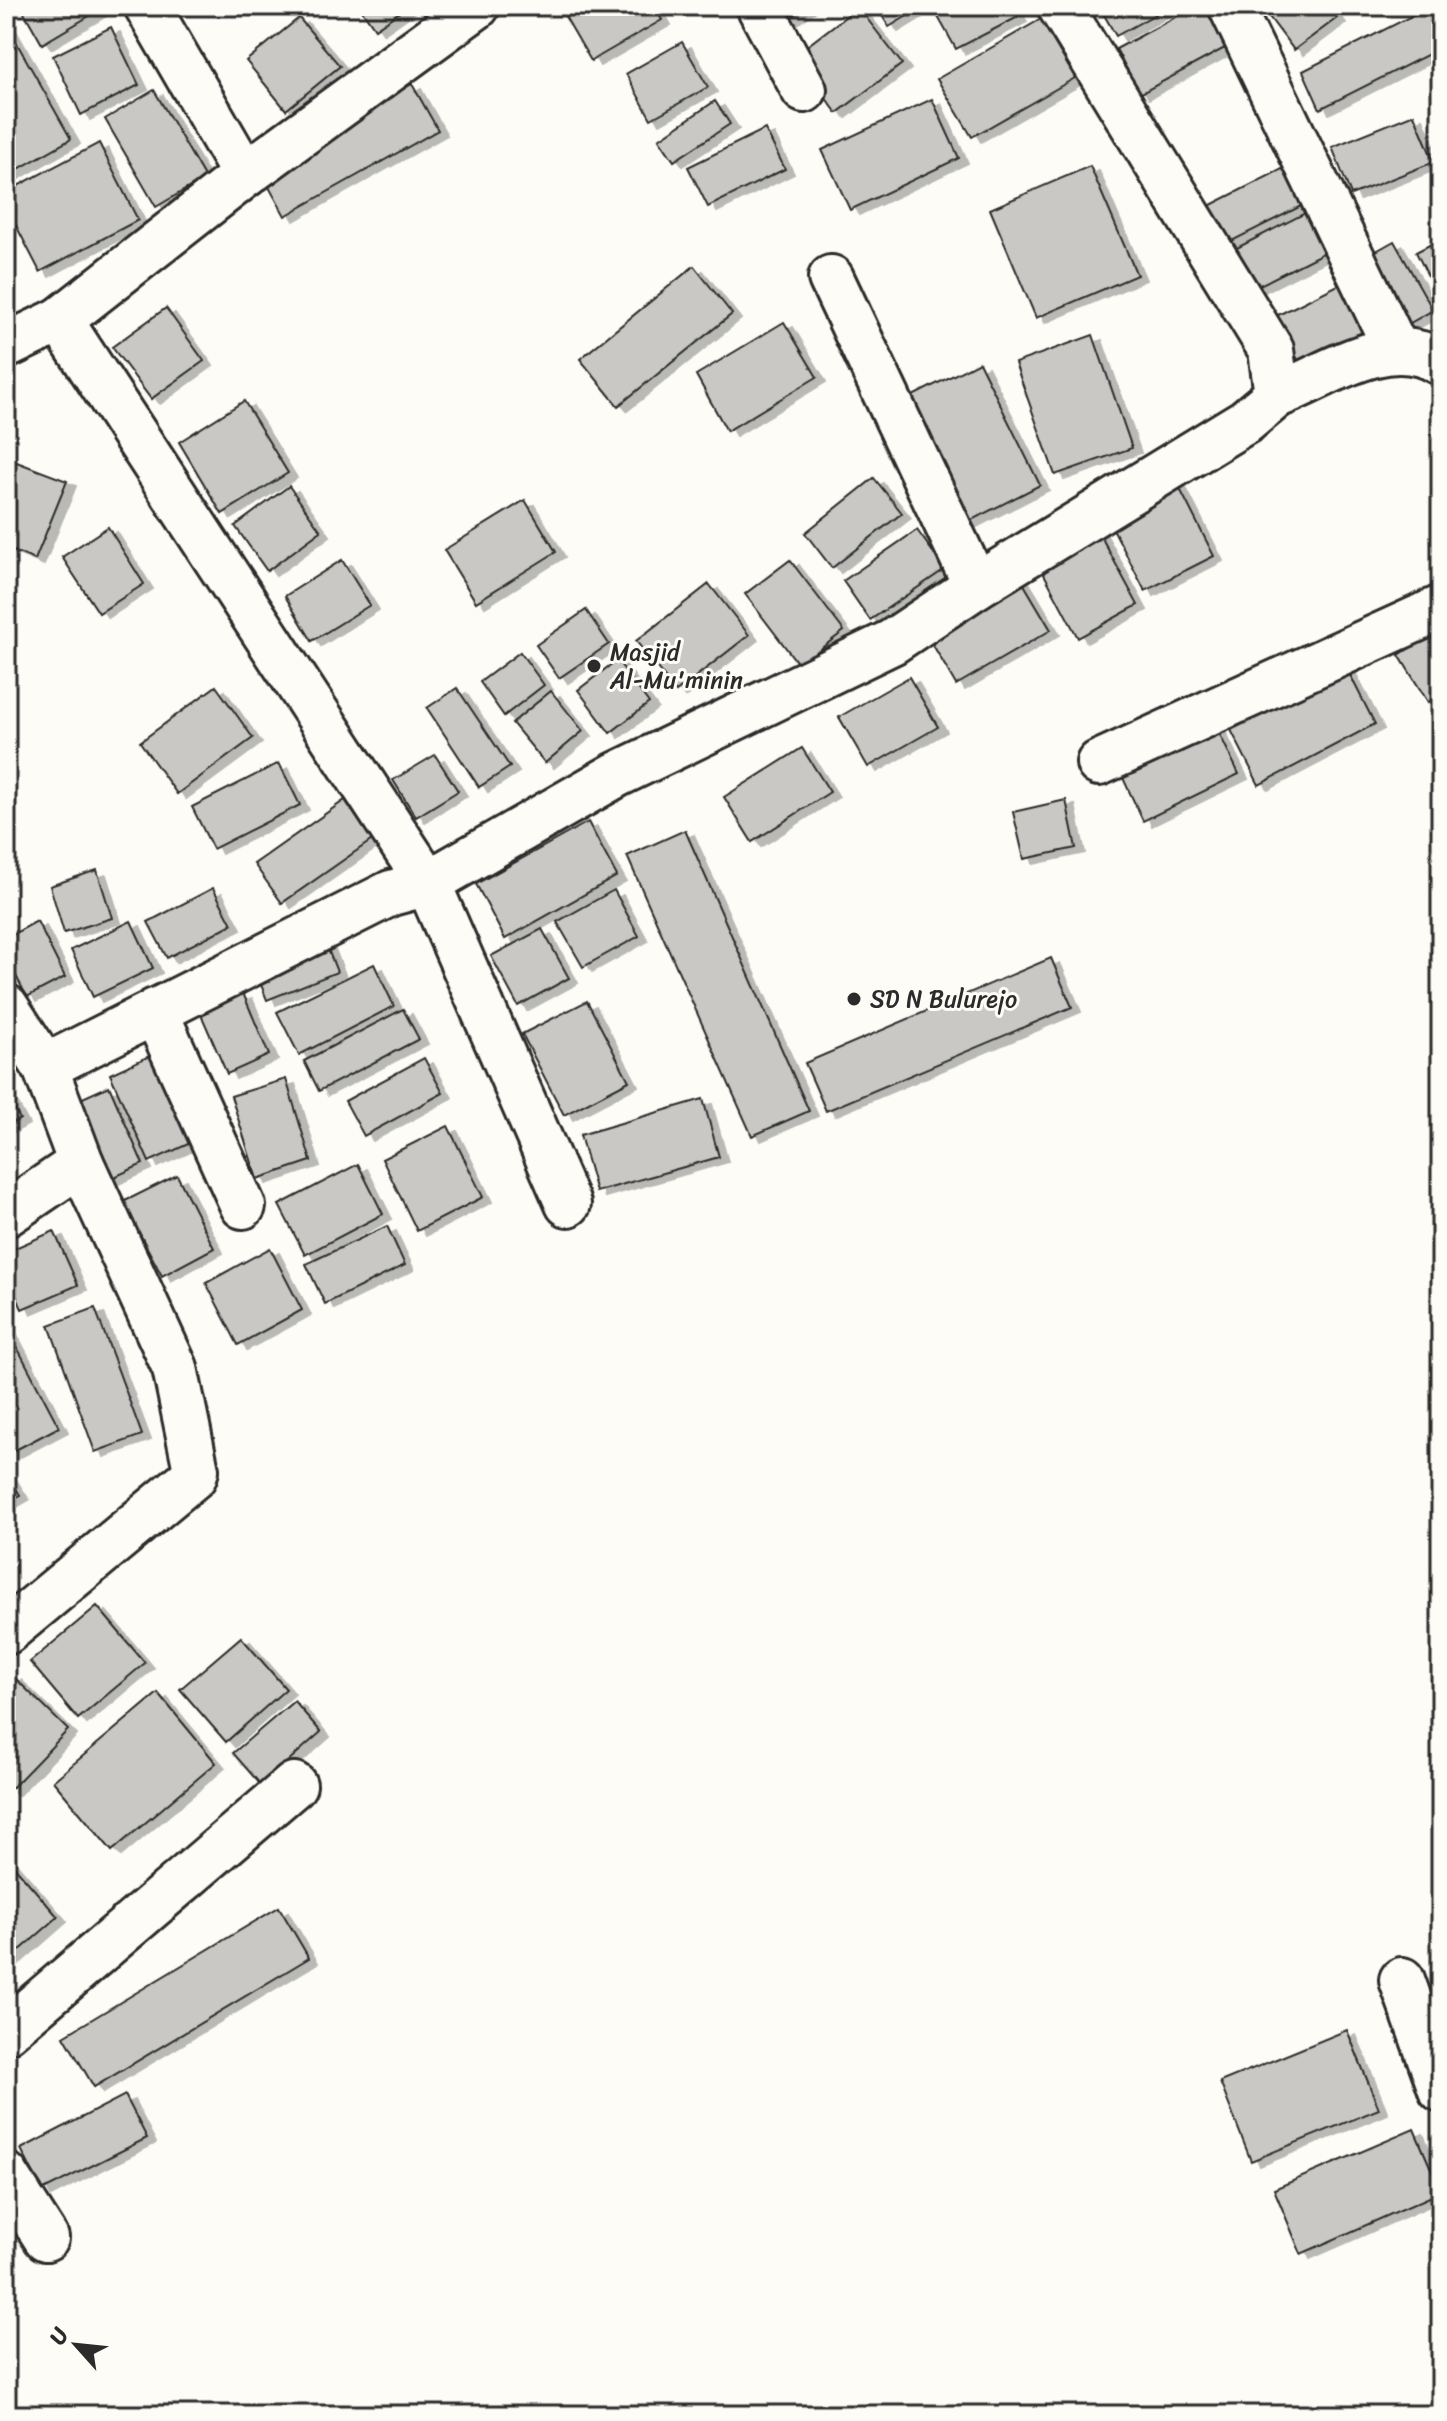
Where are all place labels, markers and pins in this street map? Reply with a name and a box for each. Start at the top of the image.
place label: Masjid Al-Mu'minin [609,631,743,701]
marker: Masjid Al-Mu'minin [585,657,603,675]
place label: SD N Bulurejo [870,978,1017,1020]
marker: SD N Bulurejo [845,990,863,1008]

